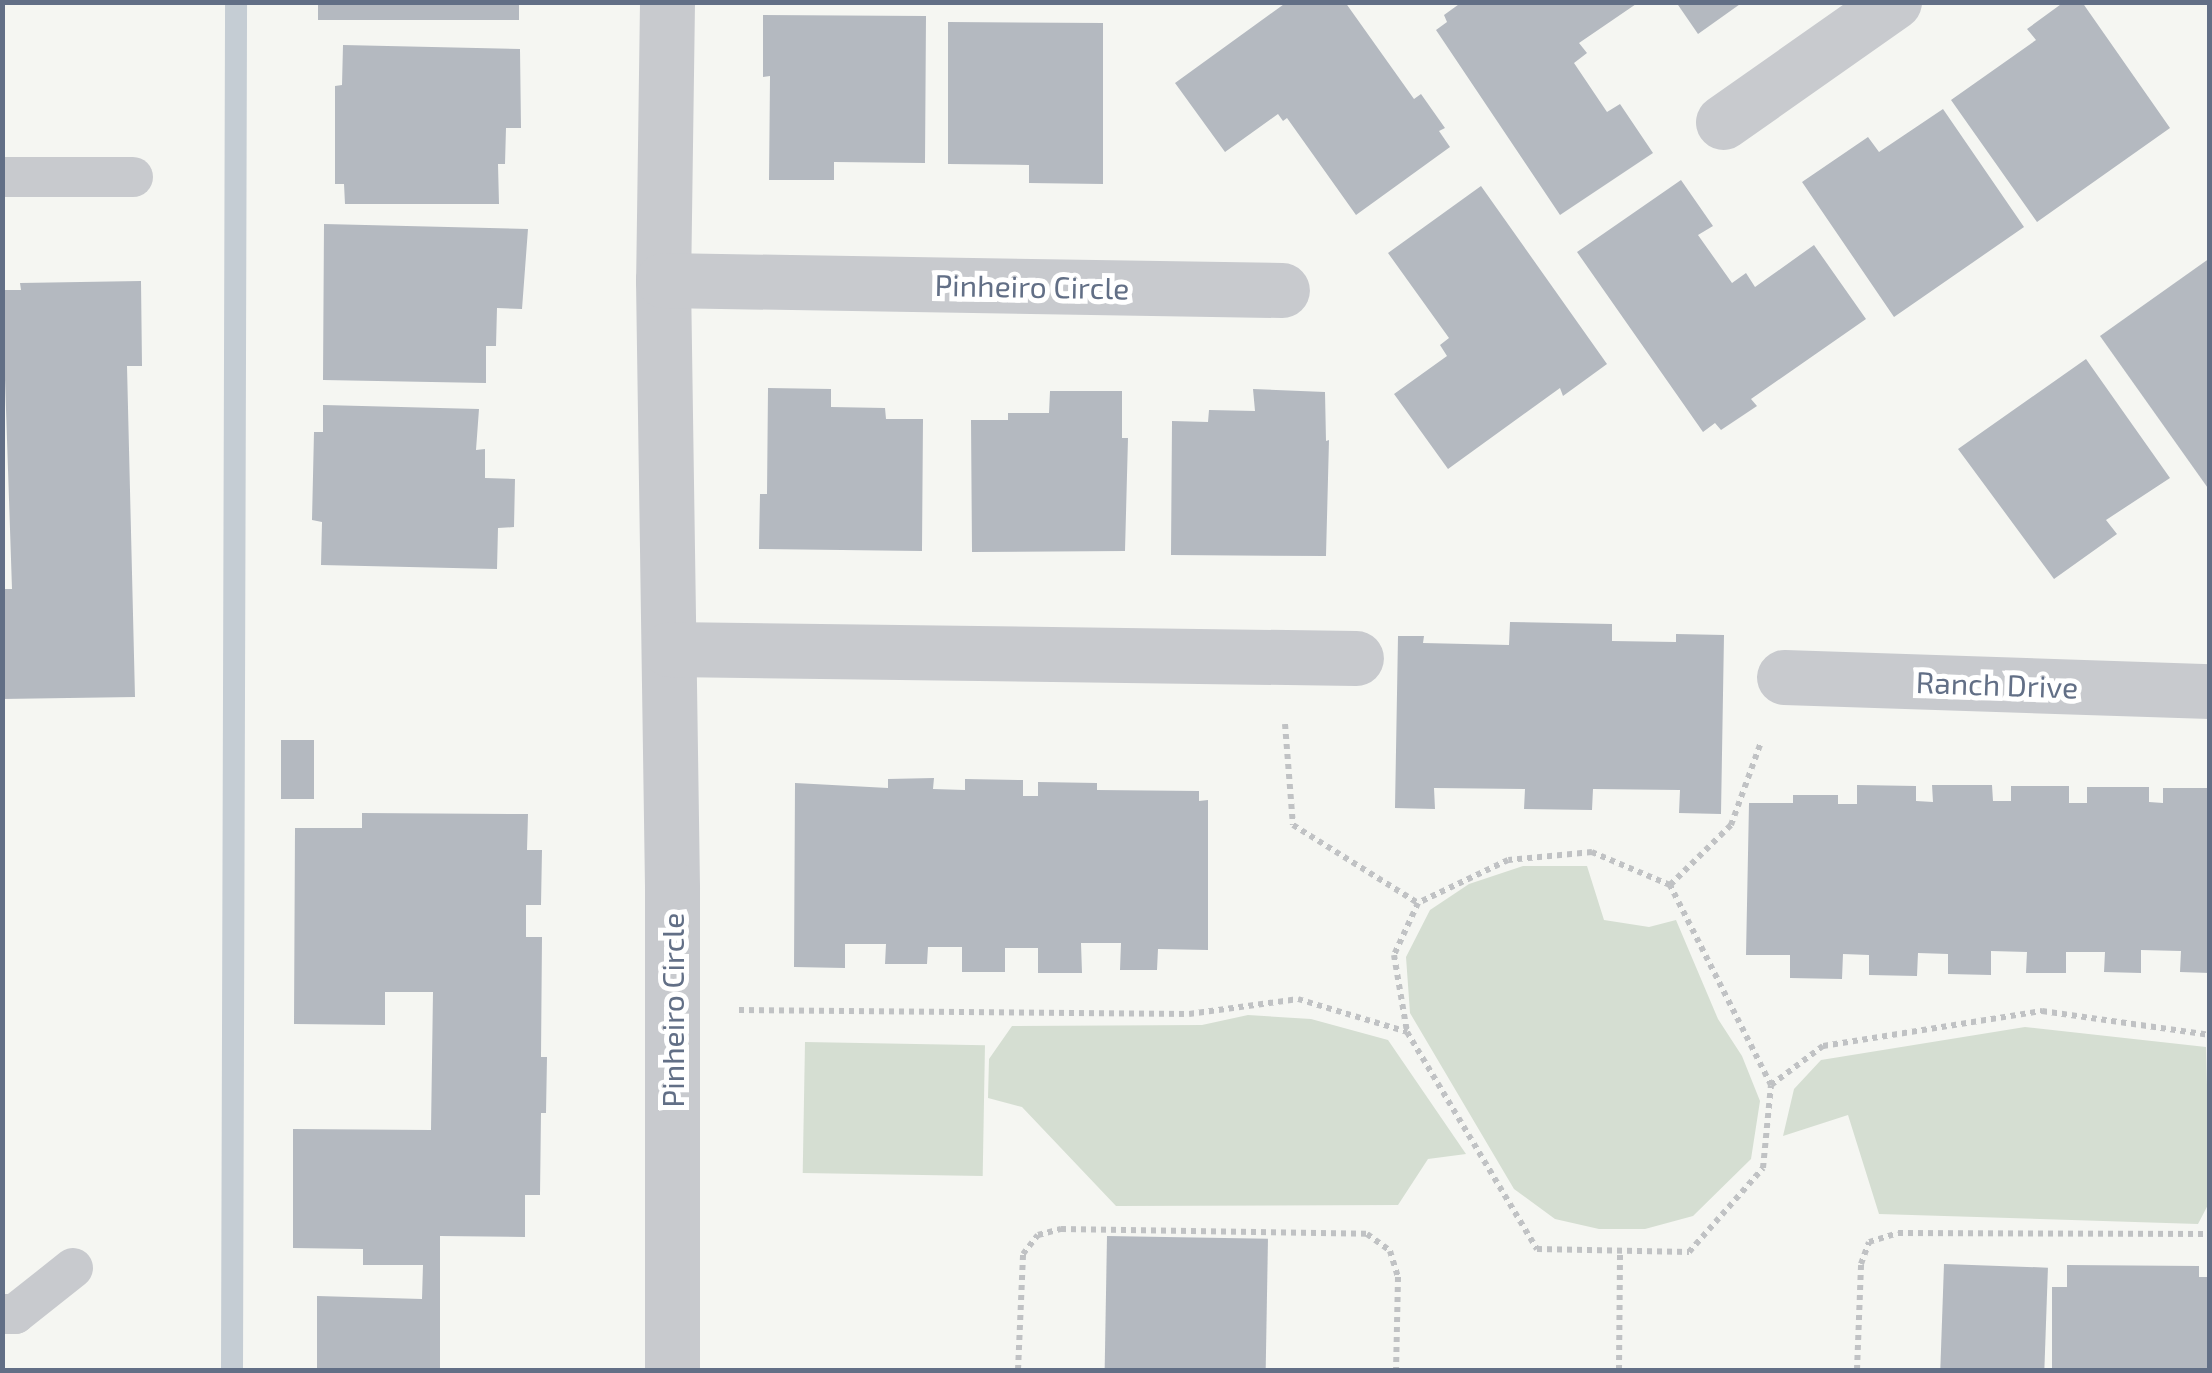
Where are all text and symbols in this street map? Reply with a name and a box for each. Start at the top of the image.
street label: Pinheiro Circle [934,266,1130,306]
street label: Ranch Drive [1915,663,2079,705]
street label: Pinheiro Circle [654,913,690,1107]

